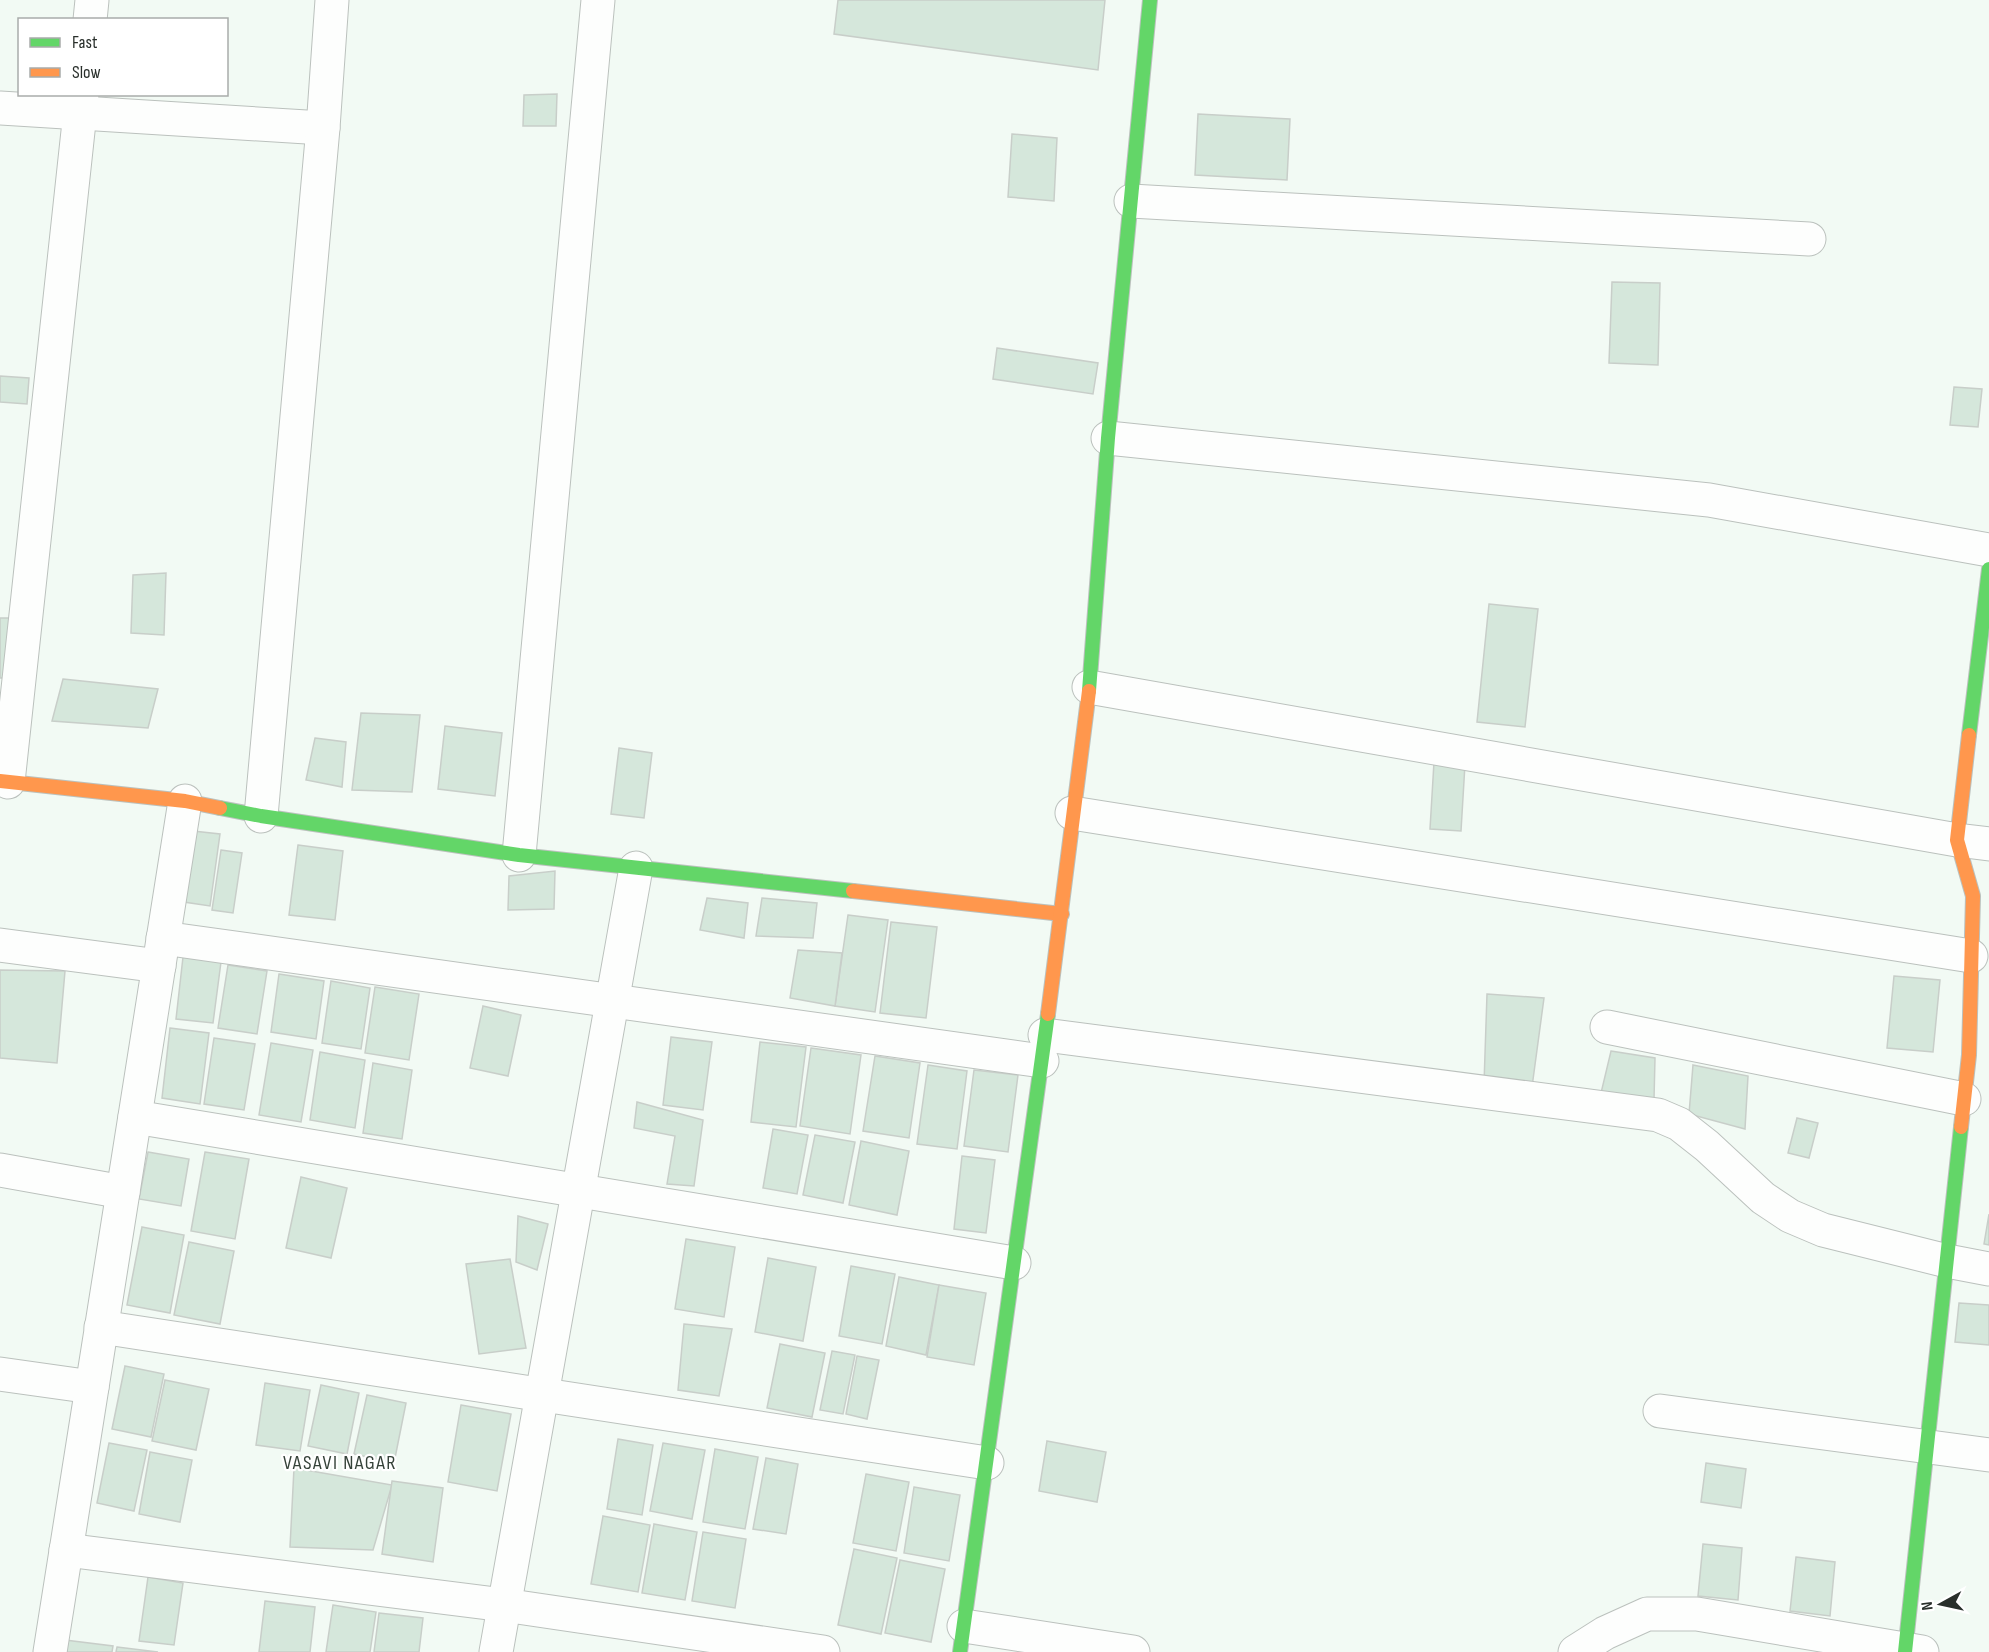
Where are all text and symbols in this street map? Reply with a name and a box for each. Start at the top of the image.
legend [18,18,228,96]
text: Fast [72,32,98,53]
text: Slow [72,62,101,83]
district label: VASAVI NAGAR [283,1451,397,1475]
north arrow [1911,1574,1971,1634]
text: N [1918,1600,1938,1611]

